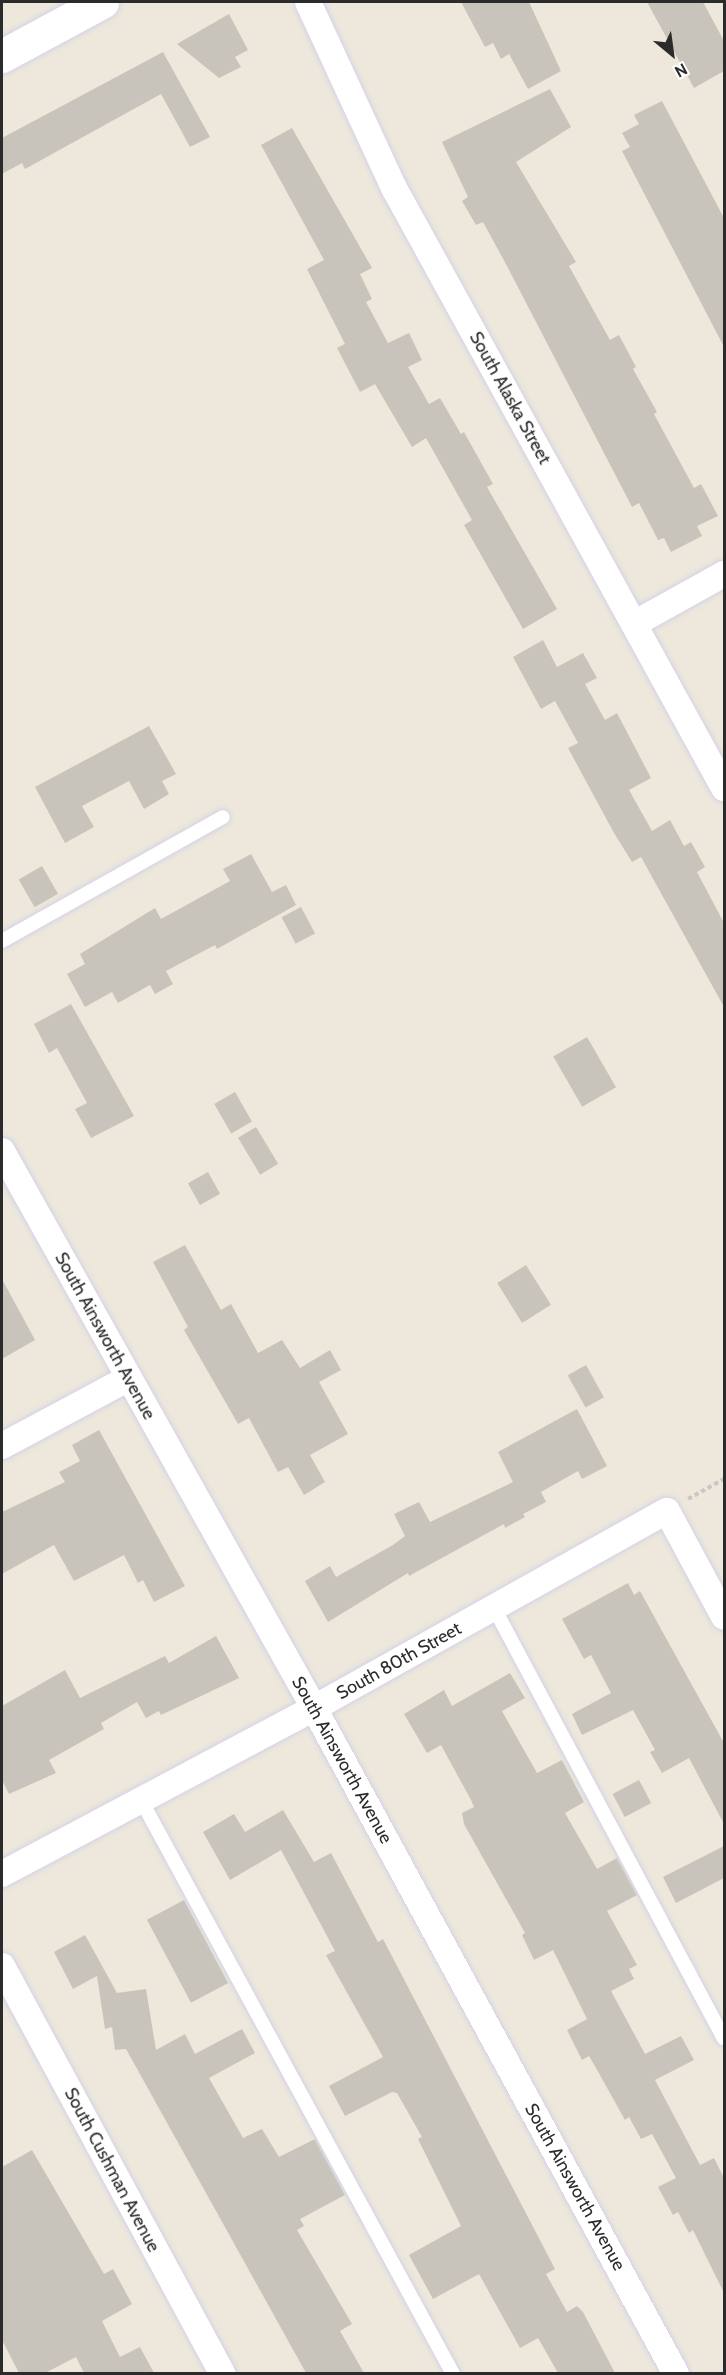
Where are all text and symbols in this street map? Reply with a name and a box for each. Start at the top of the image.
north arrow [642,24,702,84]
text: N [671,59,691,81]
street label: South Alaska Street [465,328,555,468]
street label: South Ainsworth Avenue [50,1249,160,1423]
street label: South 80th Street [333,1618,465,1704]
street label: South Ainsworth Avenue [287,1673,397,1847]
street label: South Cushman Avenue [60,2084,164,2256]
street label: South Ainsworth Avenue [520,2100,630,2274]

